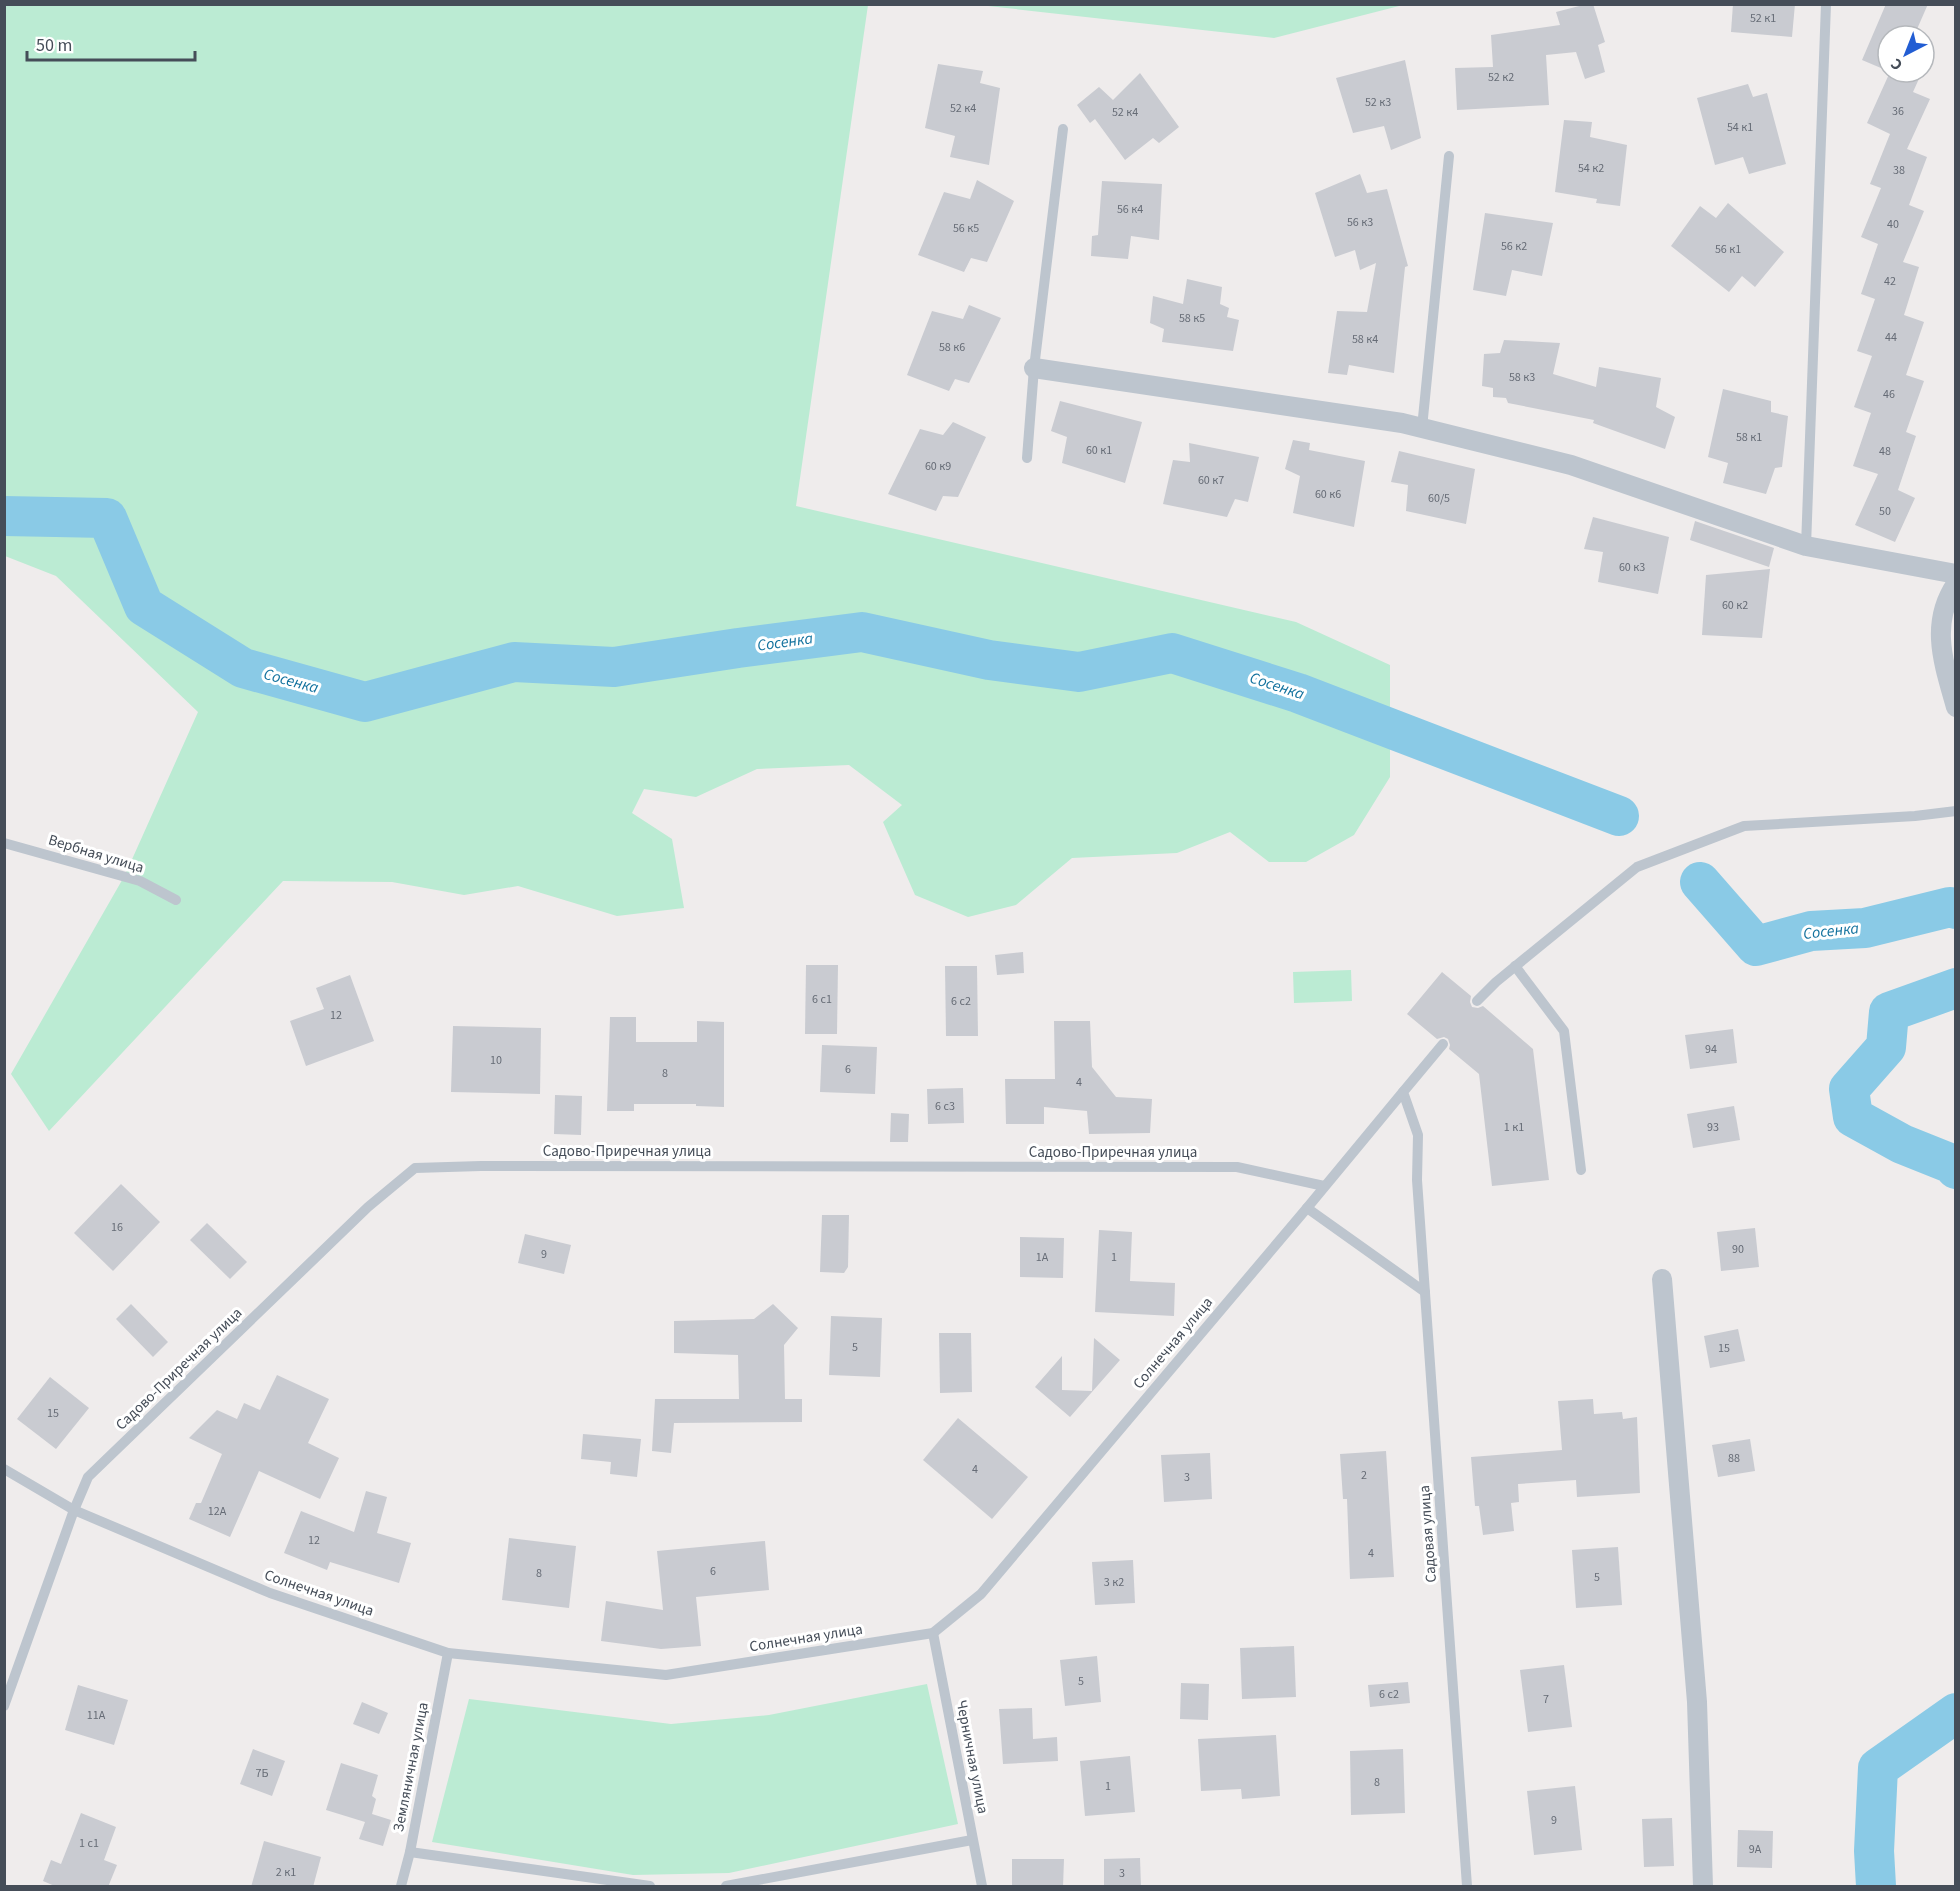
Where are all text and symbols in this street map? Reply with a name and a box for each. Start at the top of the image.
house number: 52 к1 [1750,10,1776,27]
scale bar [27,24,195,62]
north arrow [1876,24,1936,84]
text: 50 m [36,33,72,58]
text: С [1886,53,1907,76]
house number: 52 к2 [1488,69,1514,86]
house number: 52 к3 [1365,94,1391,111]
house number: 52 к4 [950,100,976,117]
house number: 36 [1892,103,1904,120]
house number: 52 к4 [1112,104,1138,121]
house number: 54 к1 [1727,119,1753,136]
house number: 54 к2 [1578,160,1604,177]
house number: 38 [1893,162,1905,179]
house number: 56 к4 [1117,201,1143,218]
house number: 56 к3 [1347,214,1373,231]
house number: 40 [1887,216,1899,233]
house number: 56 к5 [953,220,979,237]
house number: 56 к2 [1501,238,1527,255]
house number: 56 к1 [1715,241,1741,258]
house number: 42 [1884,273,1896,290]
house number: 58 к5 [1179,310,1205,327]
house number: 44 [1885,329,1897,346]
house number: 58 к4 [1352,331,1378,348]
house number: 58 к6 [939,339,965,356]
house number: 58 к3 [1509,369,1535,386]
house number: 46 [1883,386,1895,403]
house number: 58 к1 [1736,429,1762,446]
house number: 60 к1 [1086,442,1112,459]
house number: 48 [1879,443,1891,460]
house number: 60 к9 [925,458,951,475]
house number: 60 к7 [1198,472,1224,489]
house number: 60 к6 [1315,486,1341,503]
house number: 60/5 [1428,490,1450,507]
house number: 50 [1879,503,1891,520]
house number: 60 к3 [1619,559,1645,576]
house number: 60 к2 [1722,597,1748,614]
water label: Сосенка [756,627,815,657]
water label: Сосенка [261,663,321,699]
water label: Сосенка [1247,667,1307,705]
street label: Вербная улица [46,830,146,878]
water label: Сосенка [1802,917,1860,945]
house number: 6 с1 [812,991,832,1008]
house number: 6 с2 [951,993,971,1010]
house number: 12 [330,1007,342,1024]
house number: 94 [1705,1041,1717,1058]
house number: 10 [490,1052,502,1069]
house number: 6 [845,1061,851,1078]
house number: 8 [662,1065,668,1082]
house number: 4 [1076,1074,1082,1091]
house number: 6 с3 [935,1098,955,1115]
house number: 1 к1 [1504,1119,1524,1136]
house number: 93 [1707,1119,1719,1136]
street label: Садово-Приречная улица [543,1141,711,1162]
street label: Садово-Приречная улица [1029,1142,1197,1163]
house number: 16 [111,1219,123,1236]
house number: 90 [1732,1241,1744,1258]
house number: 9 [541,1246,547,1263]
house number: 1А [1036,1249,1049,1266]
house number: 1 [1111,1249,1117,1266]
street label: Солнечная улица [1128,1292,1218,1394]
street label: Садово-Приречная улица [111,1303,247,1435]
house number: 5 [852,1339,858,1356]
house number: 15 [1718,1340,1730,1357]
house number: 15 [47,1405,59,1422]
house number: 88 [1728,1450,1740,1467]
house number: 4 [972,1461,978,1478]
house number: 2 [1361,1467,1367,1484]
house number: 3 [1184,1469,1190,1486]
street label: Садовая улица [1414,1485,1442,1583]
house number: 12А [208,1503,227,1520]
house number: 12 [308,1532,320,1549]
house number: 4 [1368,1545,1374,1562]
house number: 6 [710,1563,716,1580]
street label: Солнечная улица [262,1564,376,1622]
house number: 8 [536,1565,542,1582]
house number: 5 [1594,1569,1600,1586]
house number: 3 к2 [1104,1574,1124,1591]
street label: Солнечная улица [748,1619,864,1657]
house number: 5 [1078,1673,1084,1690]
house number: 6 с2 [1379,1686,1399,1703]
house number: 7 [1543,1691,1549,1708]
street label: Черничная улица [951,1698,993,1816]
street label: Земляничная улица [388,1700,434,1834]
house number: 11А [87,1707,106,1724]
house number: 7Б [256,1765,268,1782]
house number: 8 [1374,1774,1380,1791]
house number: 1 [1105,1778,1111,1795]
house number: 9 [1551,1812,1557,1829]
house number: 1 с1 [79,1835,99,1852]
house number: 9А [1749,1841,1762,1858]
house number: 2 к1 [276,1864,296,1881]
house number: 3 [1119,1865,1125,1882]

